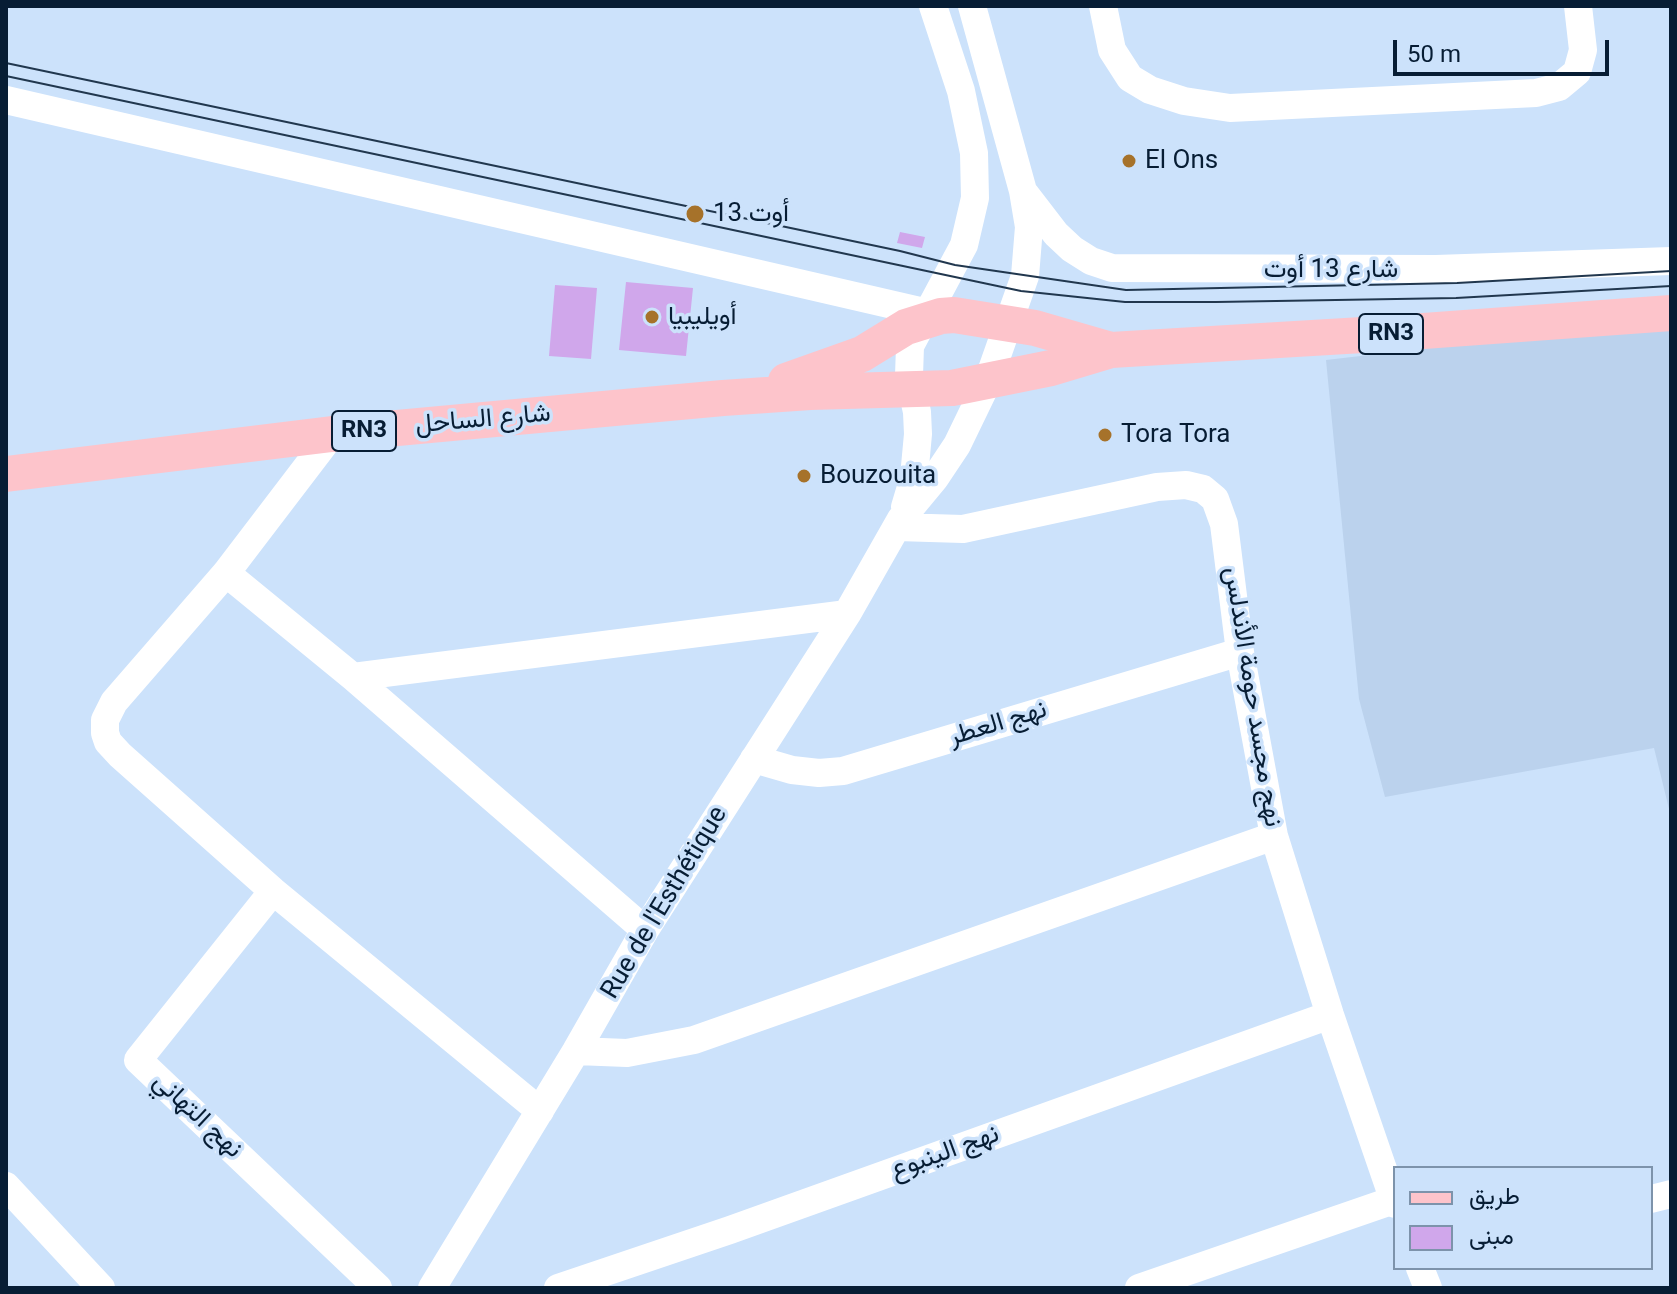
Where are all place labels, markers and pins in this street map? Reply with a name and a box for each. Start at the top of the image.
place label: El Ons [1145,145,1218,177]
marker: El Ons [1120,152,1138,170]
place label: 13 أوت [713,198,789,230]
marker: 13 أوت [684,203,706,225]
place label: أويليبيا [668,301,737,333]
marker: أويليبيا [643,308,661,326]
place label: Tora Tora [1121,419,1231,451]
marker: Tora Tora [1096,426,1114,444]
place label: Bouzouita [820,460,936,492]
marker: Bouzouita [795,467,813,485]

